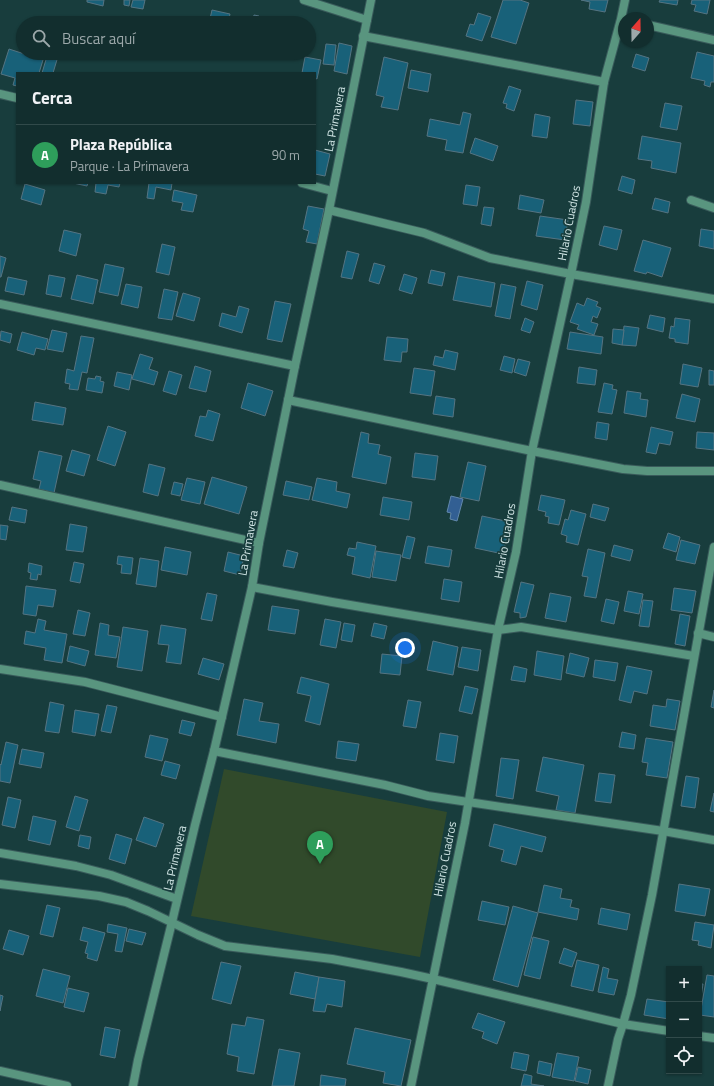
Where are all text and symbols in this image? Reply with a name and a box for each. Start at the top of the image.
north arrow [618,12,654,48]
search box [16,16,316,60]
icon: search [30,27,52,49]
text: Buscar aquí [62,27,135,50]
text: Cerca [32,85,72,111]
street label: La Primavera [319,85,350,153]
text: Plaza República [70,133,172,156]
text: A [41,145,49,165]
text: 90 m [272,145,300,165]
text: Parque · La Primavera [70,156,189,176]
street label: Hilario Cuadros [552,183,585,262]
street label: Hilario Cuadros [489,501,521,580]
street label: La Primavera [232,509,263,577]
your location [395,638,415,658]
street label: Hilario Cuadros [428,819,461,898]
street label: La Primavera [158,824,191,892]
pin: A [307,831,333,864]
map controls [666,966,702,1074]
button: + [666,966,702,1002]
button: − [666,1002,702,1038]
button: locate [666,1038,702,1074]

